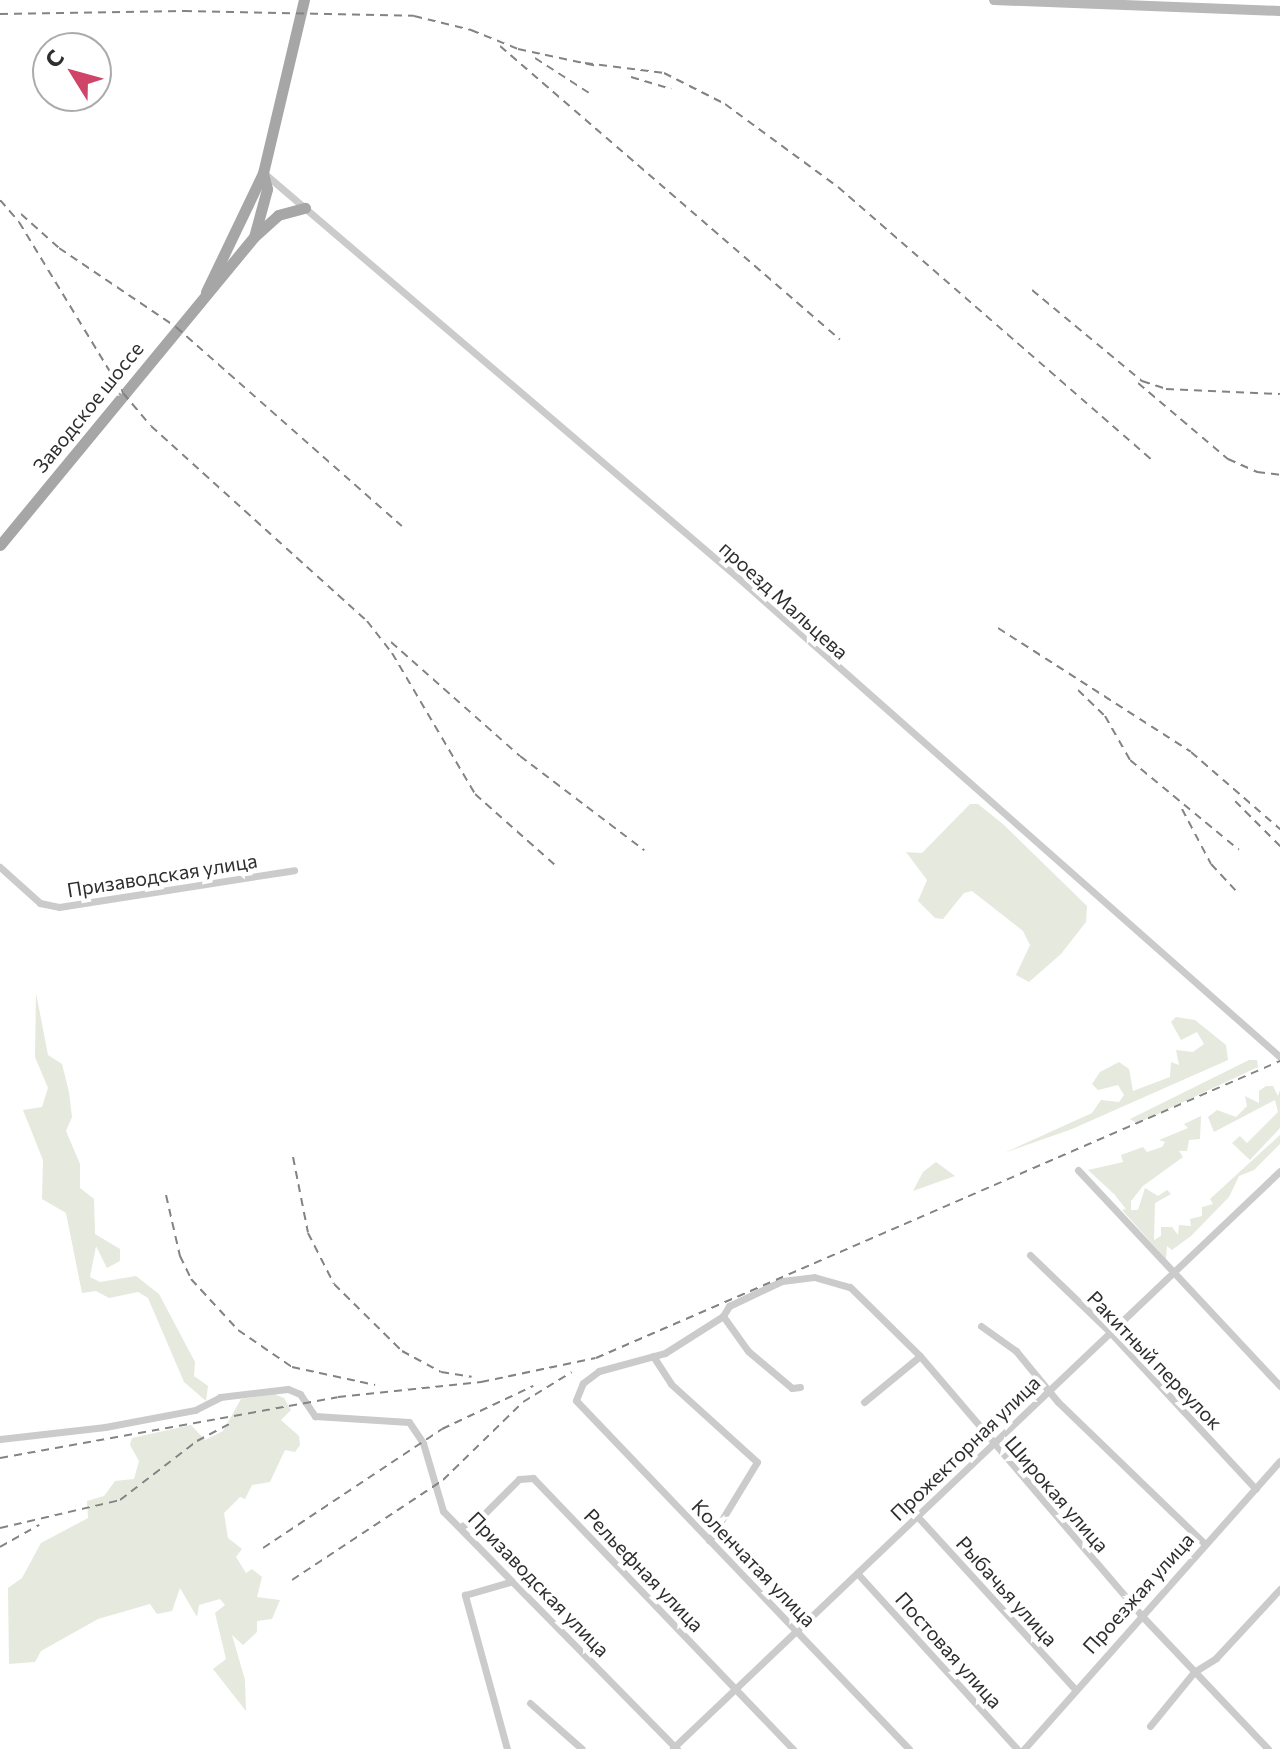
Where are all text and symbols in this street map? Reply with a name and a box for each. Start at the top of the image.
north arrow [32,32,112,112]
text: С [39,44,69,73]
street label: Заводское шоссе [28,337,148,477]
street label: проезд Мальцева [715,536,853,664]
street label: Призаводская улица [65,848,259,902]
street label: Ракитный переулок [1083,1286,1227,1434]
street label: Прожекторная улица [885,1370,1045,1526]
street label: Широкая улица [1000,1431,1114,1557]
street label: Коленчатая улица [687,1494,821,1632]
street label: Рельефная улица [579,1504,709,1636]
street label: Призаводская улица [464,1507,614,1661]
street label: Проезжая улица [1078,1528,1198,1658]
street label: Рыбачья улица [951,1531,1063,1651]
street label: Постовая улица [891,1587,1007,1713]

